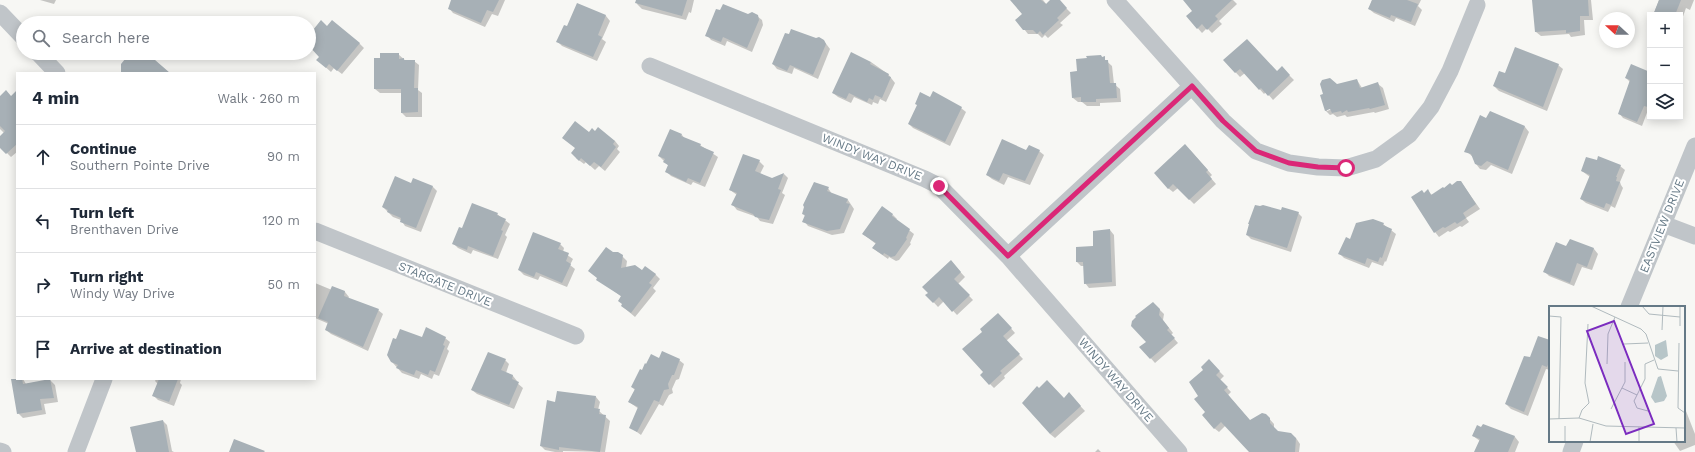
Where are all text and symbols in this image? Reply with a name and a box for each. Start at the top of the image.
north arrow [1599,12,1635,48]
map controls [1647,12,1683,120]
button: + [1647,12,1683,48]
search box [16,16,316,60]
icon: search [30,27,52,49]
text: Search here [62,29,150,47]
button: − [1647,48,1683,84]
button: layers [1647,84,1683,120]
text: 4 min [32,88,79,108]
text: Walk · 260 m [217,91,300,106]
street label: WINDY WAY DRIVE [820,131,924,184]
text: Continue [70,140,137,158]
icon: ahead [32,146,54,168]
text: 90 m [267,149,300,164]
text: Southern Pointe Drive [70,158,210,173]
route start [1337,159,1355,177]
route end [930,177,948,195]
street label: EASTVIEW DRIVE [1637,177,1687,275]
text: Turn left [70,204,134,222]
icon: left [32,210,54,232]
text: 120 m [262,213,300,228]
text: Brenthaven Drive [70,222,179,237]
street label: STARGATE DRIVE [396,259,494,309]
text: Turn right [70,268,143,286]
icon: right [32,274,54,296]
text: 50 m [268,277,300,292]
text: Windy Way Drive [70,286,175,301]
inset map [1549,306,1685,442]
street label: WINDY WAY DRIVE [1076,335,1157,425]
icon: arrive [32,338,54,360]
text: Arrive at destination [70,340,222,358]

